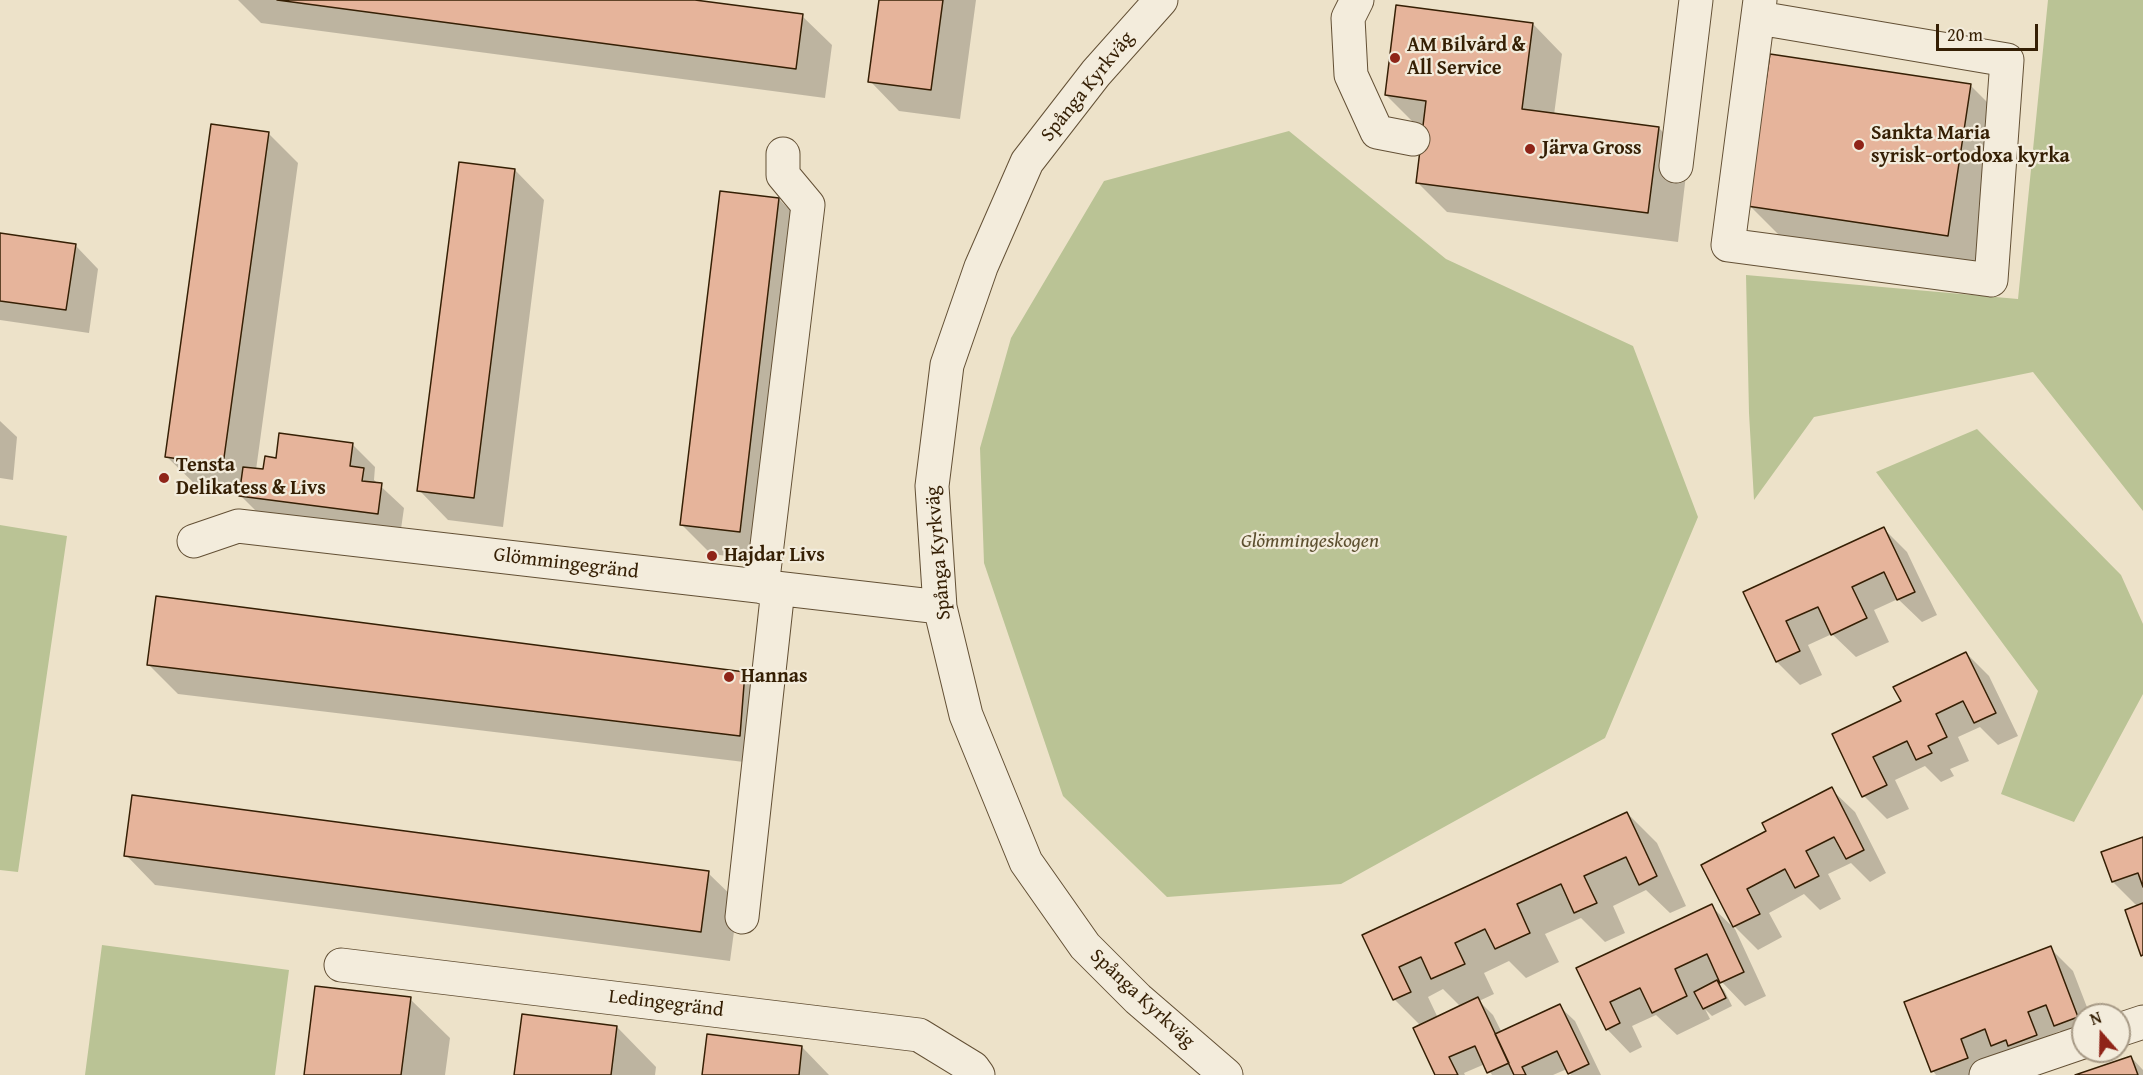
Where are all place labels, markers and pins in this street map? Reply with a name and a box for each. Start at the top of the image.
place label: AM Bilvård & All Service [1407,34,1526,81]
marker: AM Bilvård & All Service [1388,51,1402,65]
place label: Sankta Maria syrisk-ortodoxa kyrka [1871,122,2070,169]
place label: Järva Gross [1542,137,1642,161]
marker: Sankta Maria syrisk-ortodoxa kyrka [1852,138,1866,152]
marker: Järva Gross [1523,142,1537,156]
place label: Tensta Delikatess & Livs [176,454,326,501]
marker: Tensta Delikatess & Livs [157,471,171,485]
place label: Hajdar Livs [724,544,825,568]
marker: Hajdar Livs [705,549,719,563]
place label: Hannas [741,665,808,689]
marker: Hannas [722,670,736,684]

